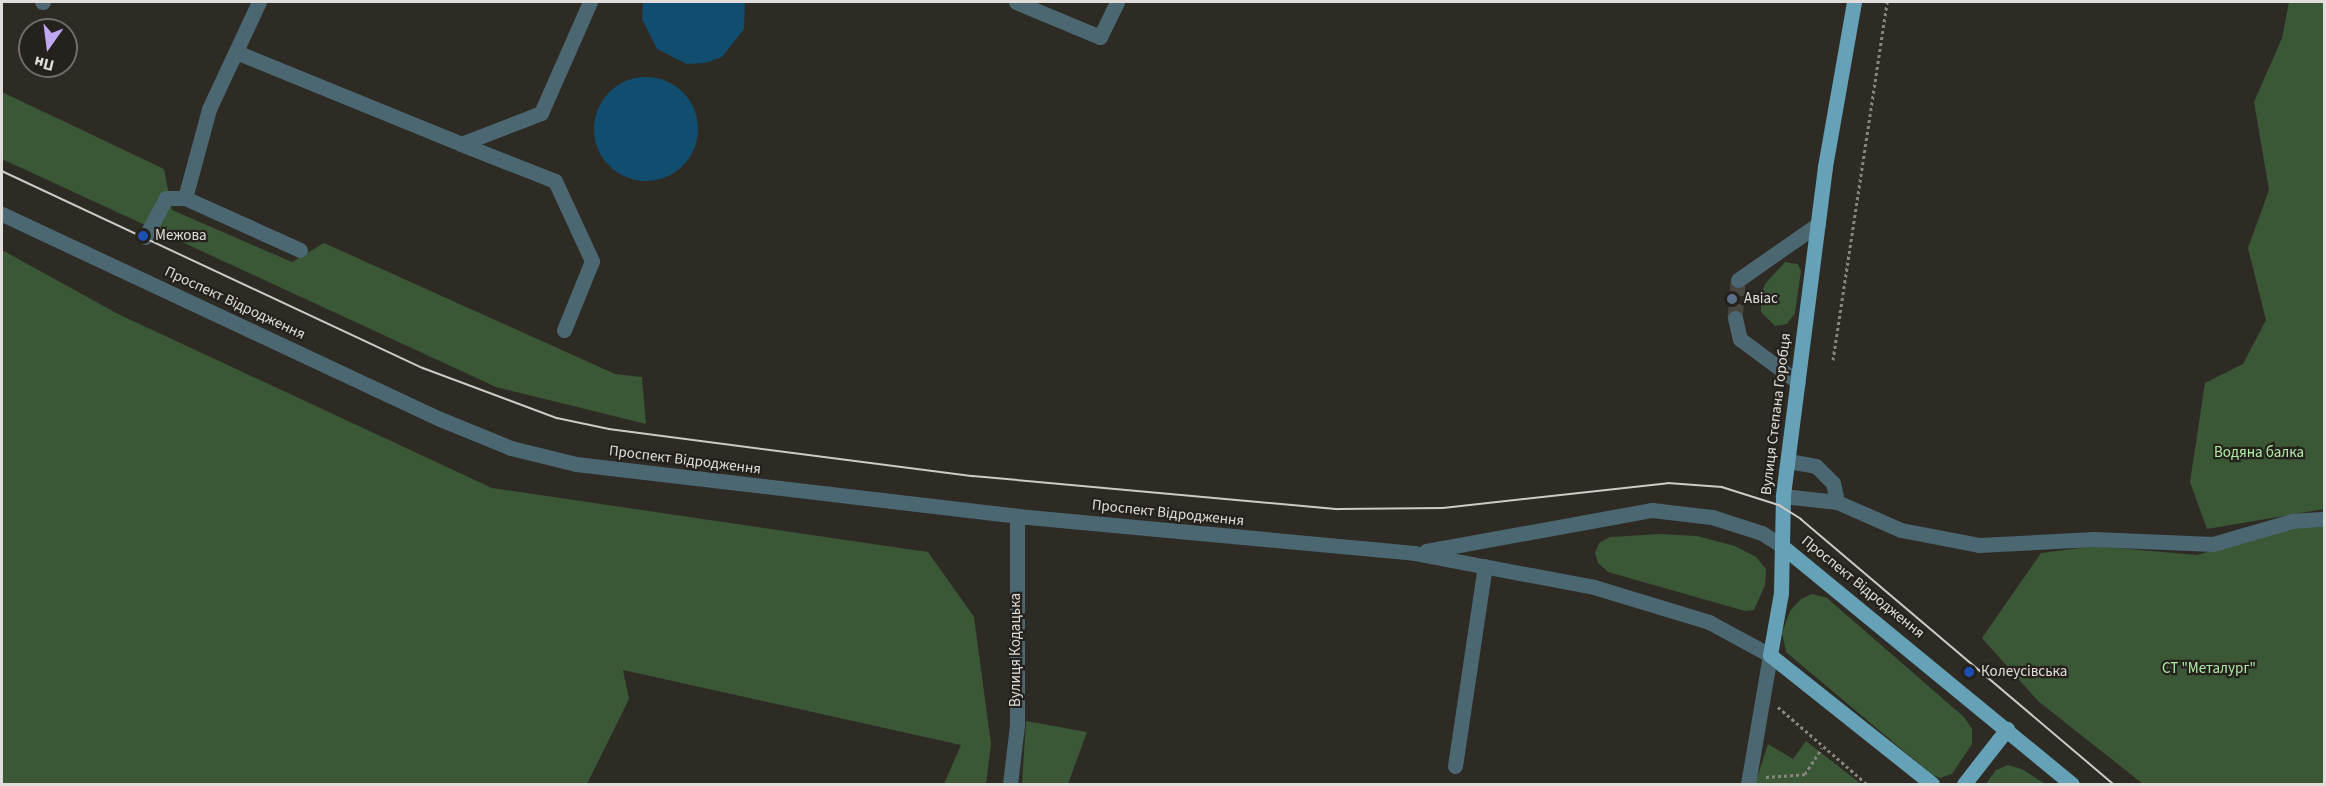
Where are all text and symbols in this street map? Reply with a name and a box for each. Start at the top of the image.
north arrow [18,18,78,78]
text: Пн [32,50,56,77]
place label: Межова [155,227,207,245]
marker: Межова [136,229,150,243]
street label: Проспект Відродження [162,263,308,343]
place label: Авіас [1744,290,1778,308]
marker: Авіас [1725,292,1739,306]
street label: Вулиця Степана Горобця [1757,332,1795,496]
street label: Проспект Відродження [608,442,762,478]
park label: Водяна балка [2214,444,2304,462]
street label: Проспект Відродження [1091,496,1245,530]
street label: Проспект Відродження [1798,532,1928,642]
street label: Вулиця Кодацька [1007,593,1025,707]
park label: СТ "Металург" [2162,660,2256,678]
place label: Колеусівська [1981,663,2067,681]
marker: Колеусівська [1962,665,1976,679]

